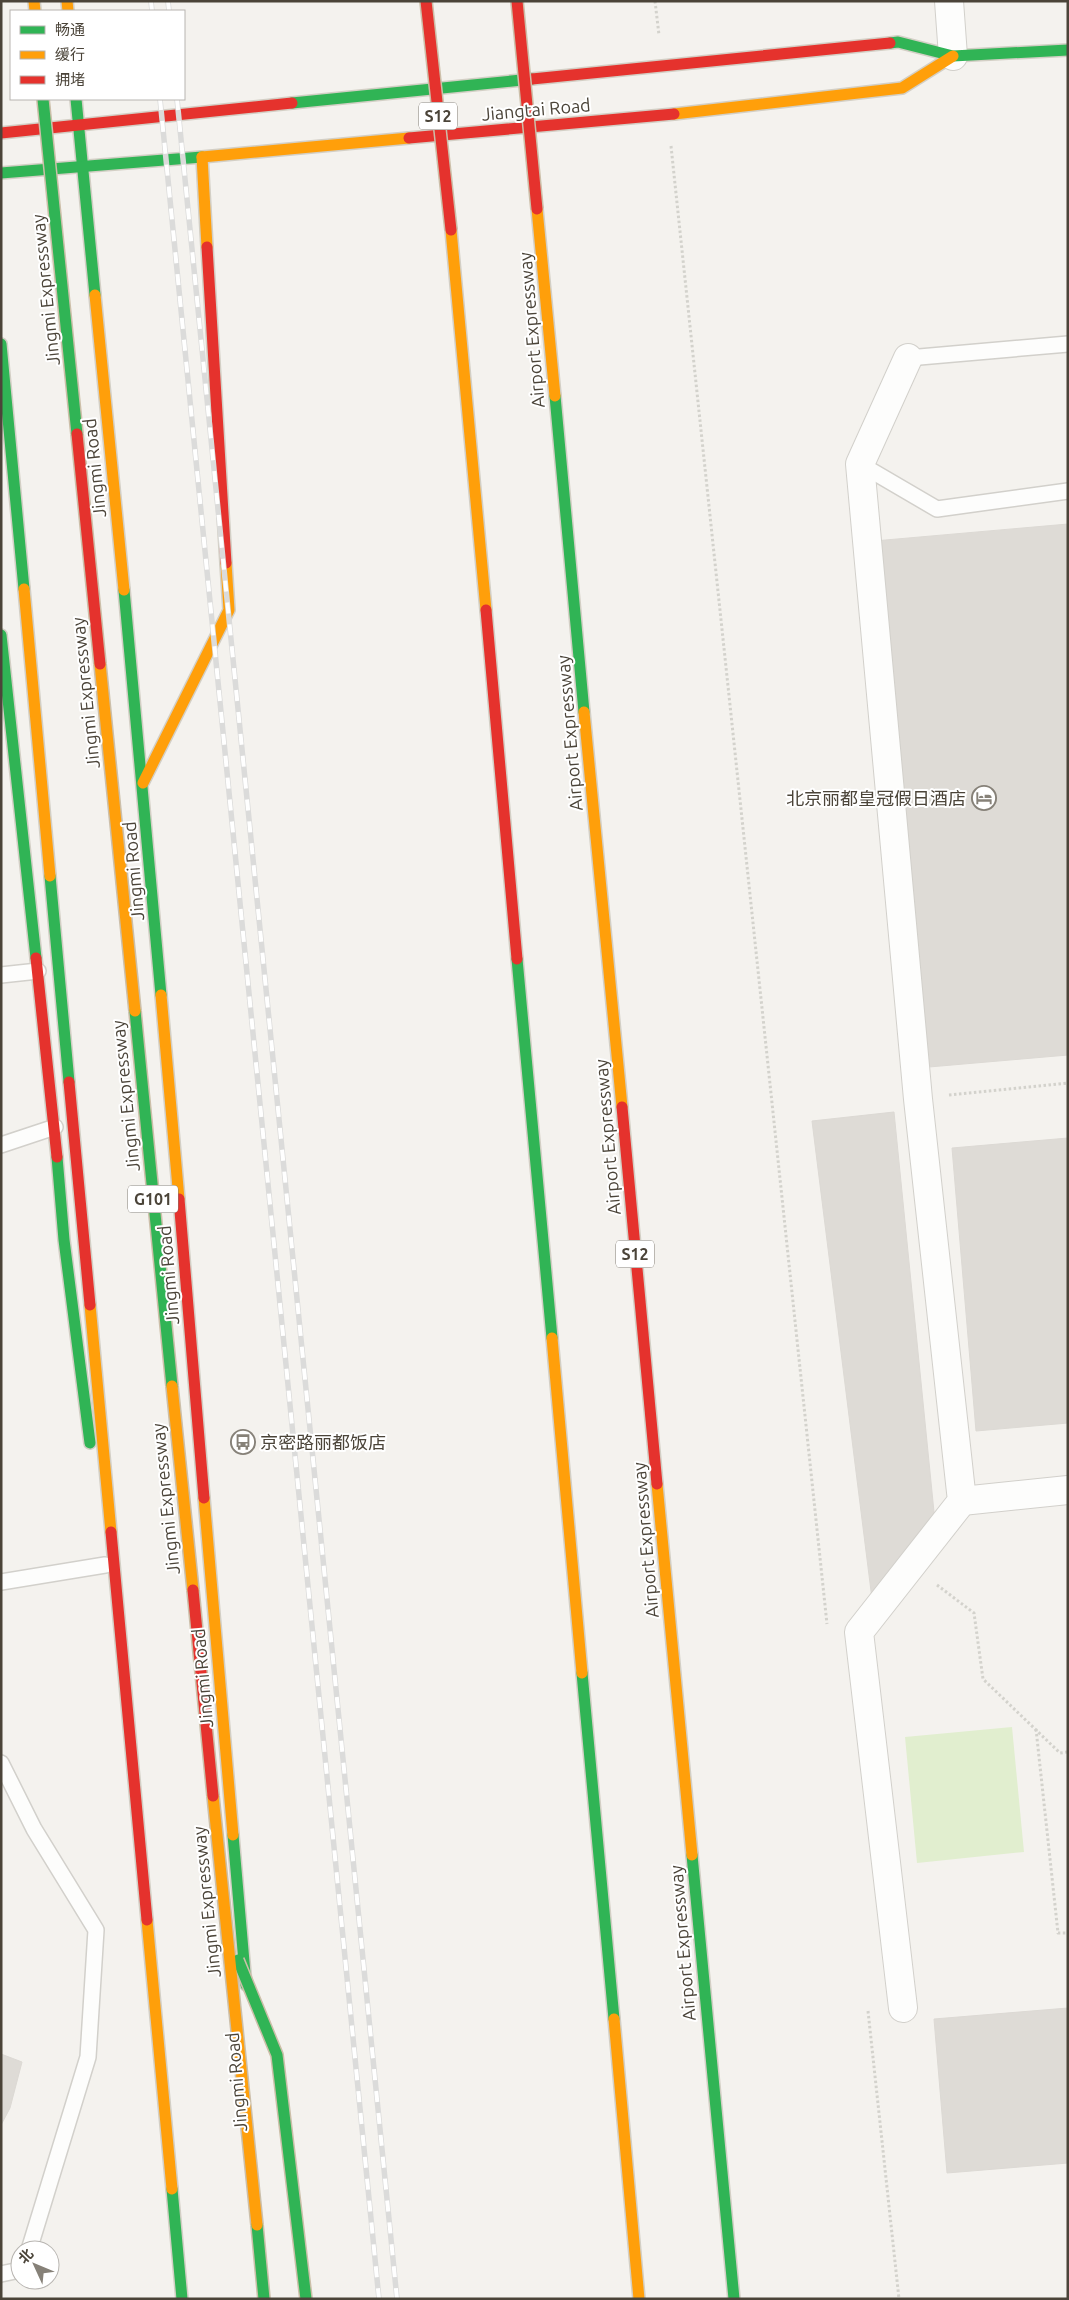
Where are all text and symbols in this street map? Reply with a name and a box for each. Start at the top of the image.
legend [10,10,185,100]
text: 畅通 [55,21,85,38]
text: 缓行 [55,46,85,63]
text: 拥堵 [55,71,85,88]
street label: Jiangtai Road [481,94,591,124]
road number: S12 [419,102,457,130]
street label: Jingmi Expressway [27,213,63,367]
street label: Airport Expressway [514,251,548,409]
street label: Jingmi Road [79,418,109,518]
street label: Jingmi Expressway [67,616,103,770]
street label: Airport Expressway [552,654,586,812]
hotel icon: 北京丽都皇冠假日酒店 [971,785,997,811]
place label: 北京丽都皇冠假日酒店 [786,788,966,808]
street label: Jingmi Road [119,821,147,921]
street label: Jingmi Expressway [107,1019,143,1173]
street label: Airport Expressway [590,1058,624,1216]
road number: G101 [128,1186,178,1212]
street label: Jingmi Road [154,1225,182,1325]
road number: S12 [616,1240,654,1268]
street label: Jingmi Expressway [147,1422,183,1576]
bus stop icon: 京密路丽都饭店 [230,1429,256,1455]
place label: 京密路丽都饭店 [260,1432,386,1452]
street label: Airport Expressway [628,1461,662,1619]
street label: Jingmi Road [188,1628,216,1728]
street label: Jingmi Expressway [188,1825,224,1979]
street label: Airport Expressway [665,1864,699,2022]
street label: Jingmi Road [222,2032,250,2132]
north arrow [10,2240,60,2290]
text: 北 [15,2245,36,2267]

